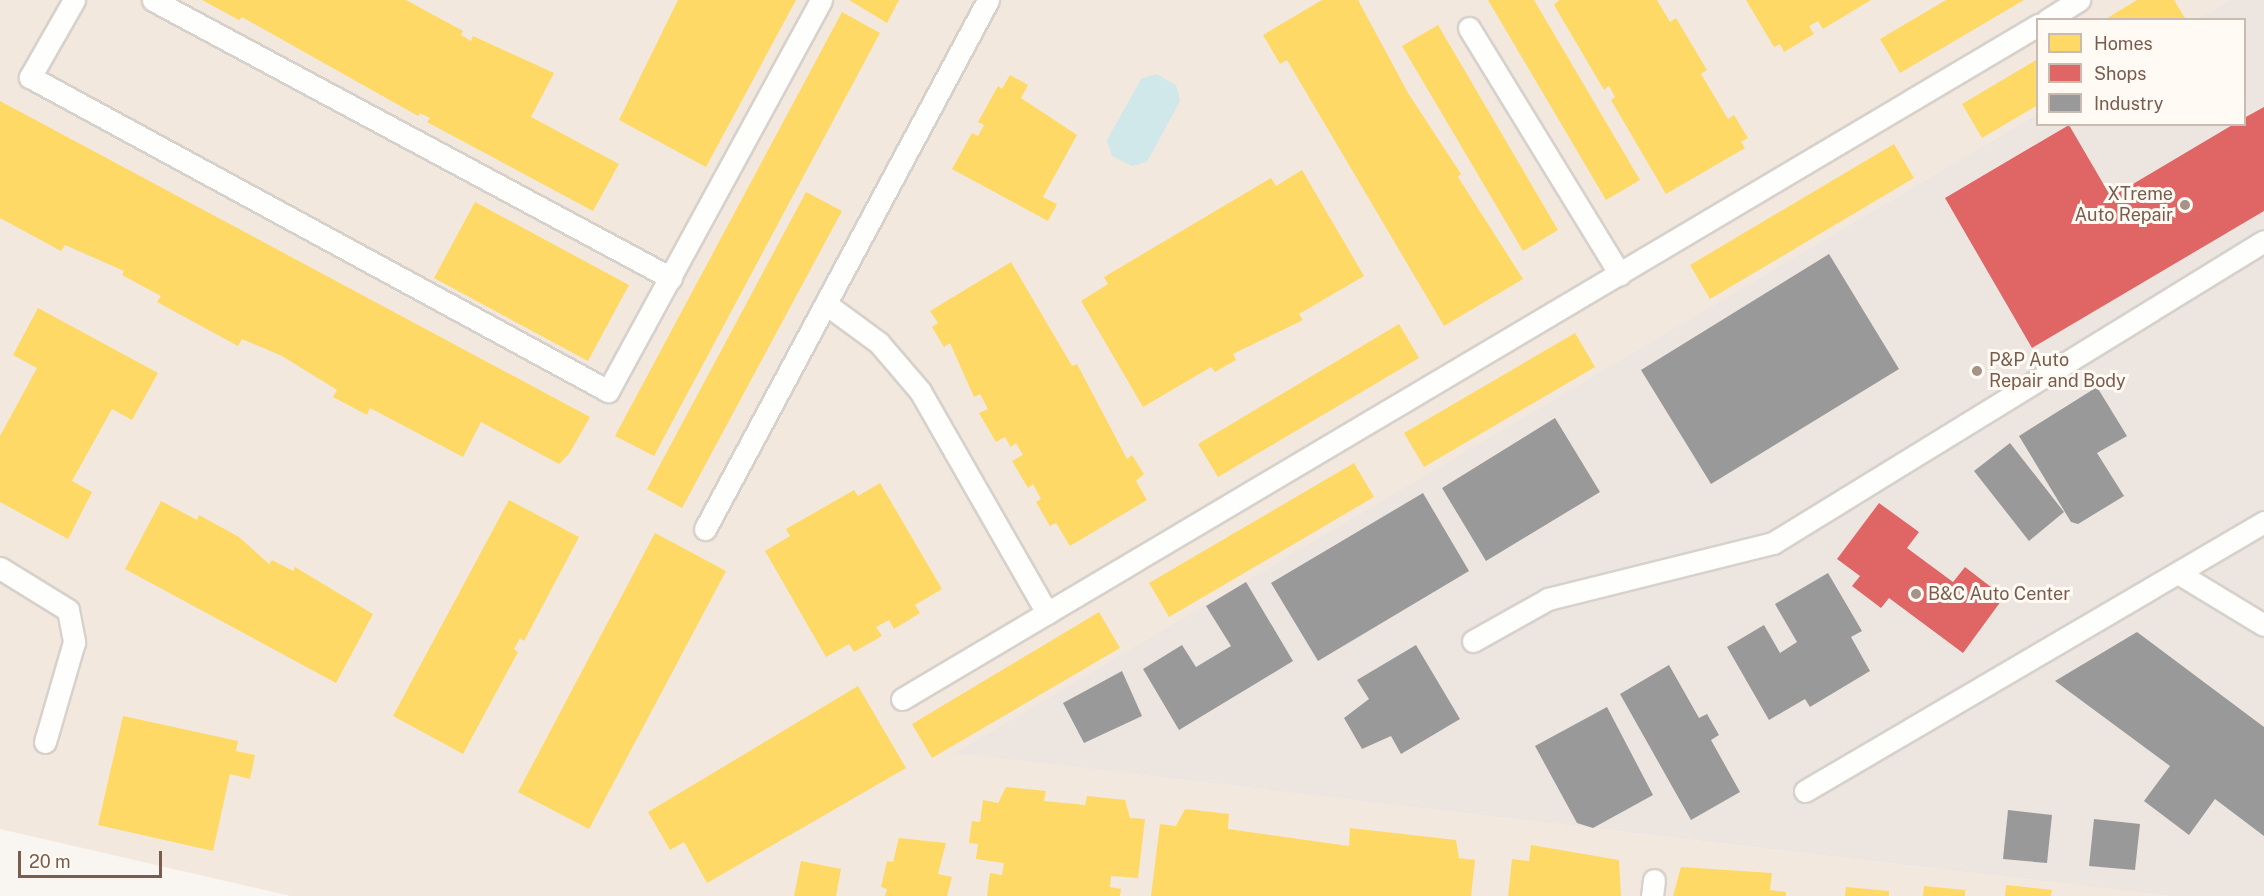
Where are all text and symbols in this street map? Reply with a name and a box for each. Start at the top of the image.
legend [2036,18,2246,126]
text: Homes [2094,33,2153,54]
text: Shops [2094,63,2146,84]
text: Industry [2094,93,2163,114]
place label: XTreme Auto Repair [2074,184,2173,226]
marker: XTreme Auto Repair [2178,198,2192,212]
place label: P&P Auto Repair and Body [1989,350,2126,392]
marker: P&P Auto Repair and Body [1970,364,1984,378]
place label: B&C Auto Center [1928,583,2070,605]
marker: B&C Auto Center [1909,587,1923,601]
scale bar [21,839,165,877]
text: 20 m [29,851,71,872]

